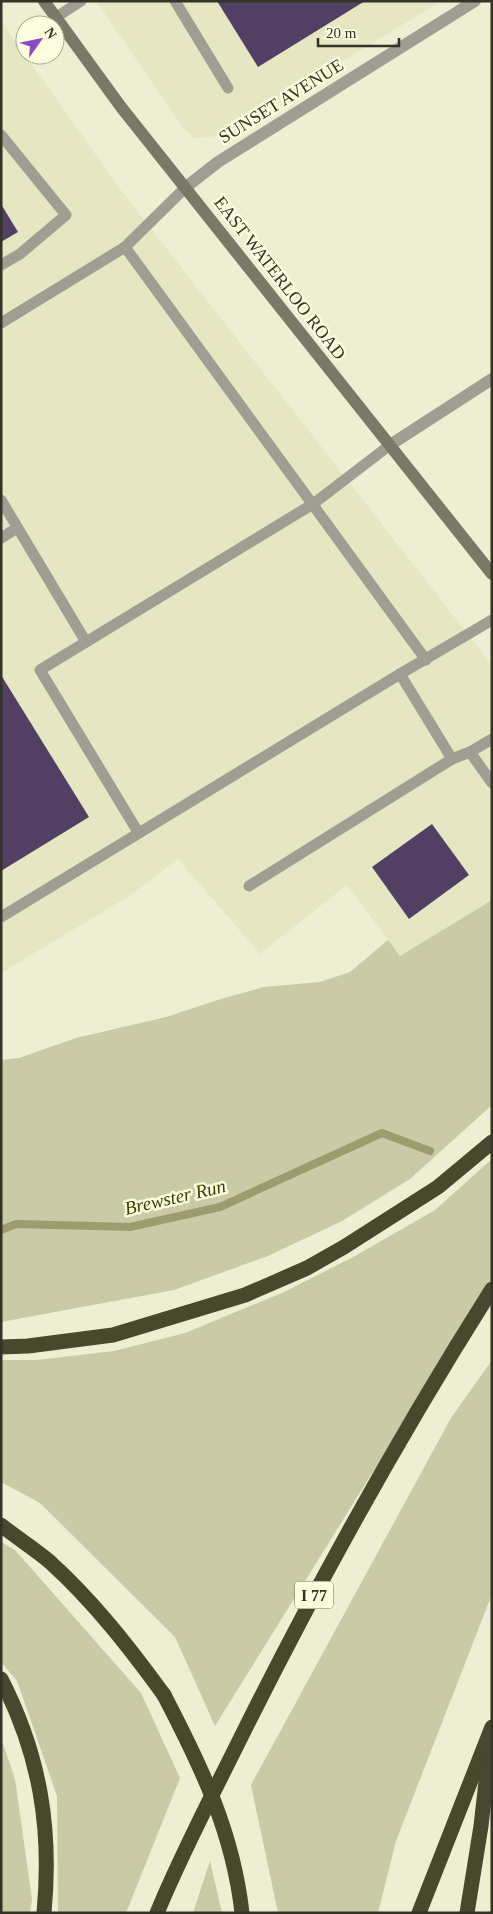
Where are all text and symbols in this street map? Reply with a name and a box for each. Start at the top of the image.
north arrow [15,15,65,65]
scale bar [318,15,399,47]
text: N [41,25,60,42]
text: 20 m [326,25,357,41]
street label: SUNSET AVENUE [215,55,347,147]
street label: EAST WATERLOO ROAD [210,193,350,363]
water label: Brewster Run [122,1175,228,1219]
road number: I 77 [295,1582,333,1608]

